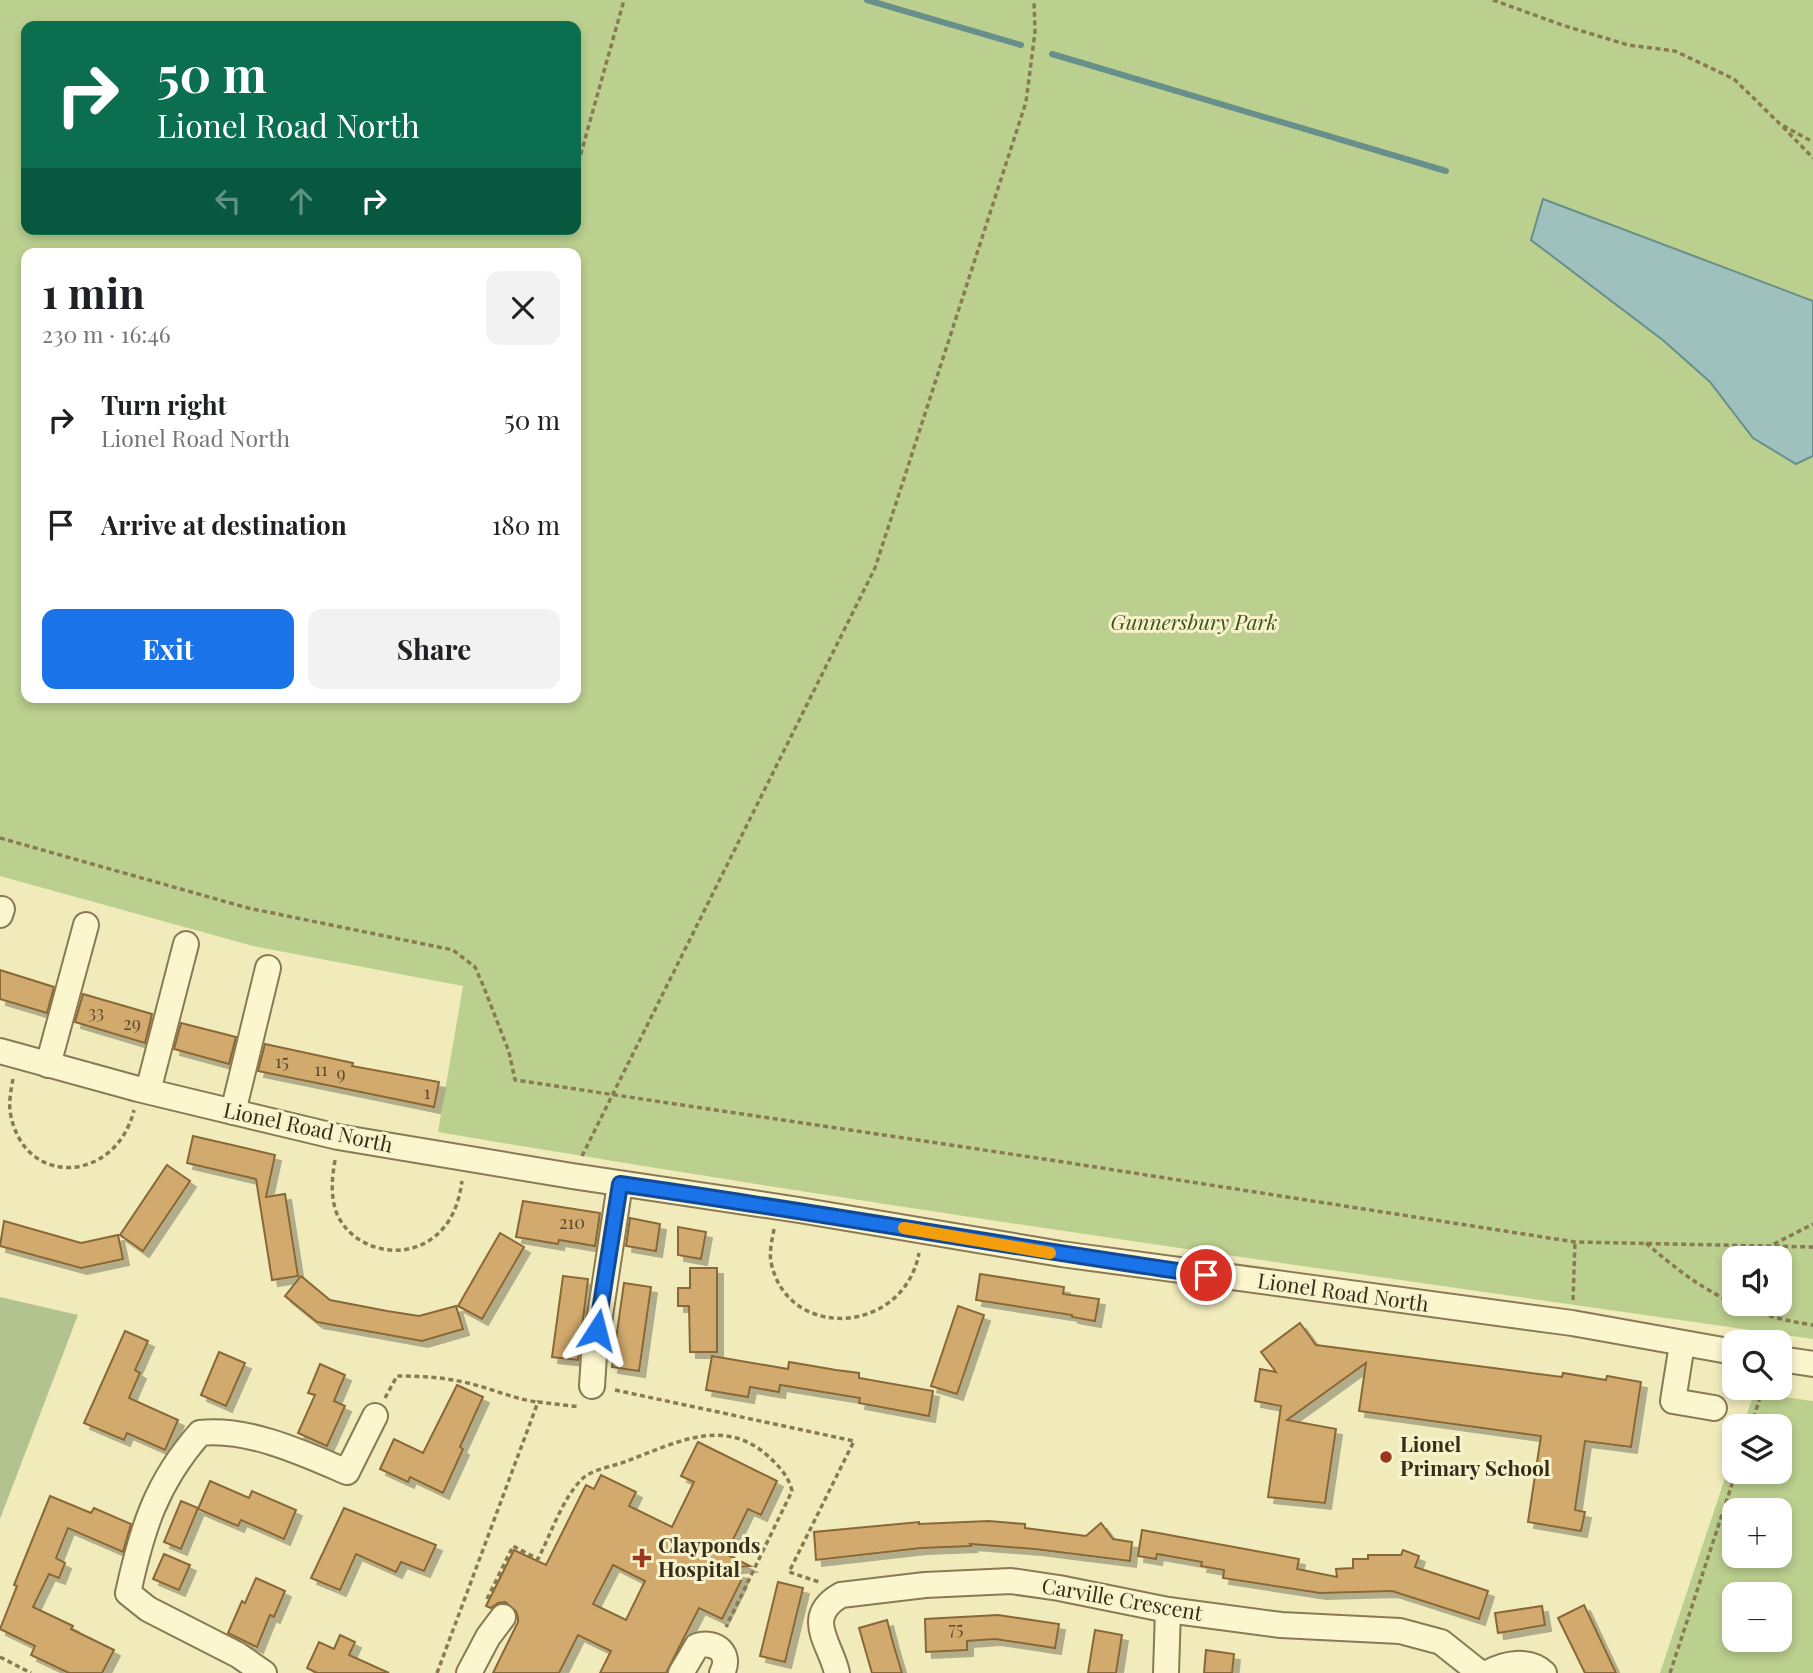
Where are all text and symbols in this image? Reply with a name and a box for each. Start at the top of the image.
text: 50 m [157,40,267,105]
icon: right [42,49,133,140]
text: Lionel Road North [157,103,420,146]
icon: left [209,182,247,220]
icon: ahead [282,182,320,220]
icon: right [355,182,393,220]
text: 1 min [42,264,145,320]
button: close [486,271,560,345]
text: 230 m · 16:46 [42,318,171,349]
text: Turn right [101,387,227,422]
icon: right [42,401,80,439]
text: 50 m [504,402,560,437]
text: Lionel Road North [101,422,290,453]
icon: arrive [42,506,80,544]
text: Arrive at destination [101,507,347,542]
text: 180 m [492,507,560,542]
park label: Gunnersbury Park [1111,607,1278,635]
button: Exit [42,609,294,689]
button: Share [308,609,560,689]
house number: 33 [88,1000,104,1024]
house number: 29 [123,1011,141,1035]
house number: 15 [275,1049,289,1073]
house number: 11 [314,1057,328,1081]
house number: 9 [336,1061,346,1085]
house number: 1 [424,1080,431,1104]
street label: Lionel Road North [221,1094,396,1158]
house number: 210 [559,1210,585,1234]
pin [1176,1245,1236,1305]
map controls [1722,1246,1792,1652]
button: sound [1722,1246,1792,1316]
icon: arrive [1187,1256,1225,1294]
street label: Lionel Road North [1256,1265,1431,1317]
position arrow [560,1293,634,1367]
button: search [1722,1330,1792,1400]
button: layers [1722,1414,1792,1484]
place label: Lionel Primary School [1400,1429,1551,1481]
marker: Lionel Primary School [1378,1449,1394,1465]
button: + [1722,1498,1792,1568]
place label: Clayponds Hospital [658,1530,761,1582]
marker: Clayponds Hospital [632,1548,652,1568]
street label: Carville Crescent [1040,1570,1205,1626]
button: − [1722,1582,1792,1652]
house number: 75 [949,1616,963,1640]

